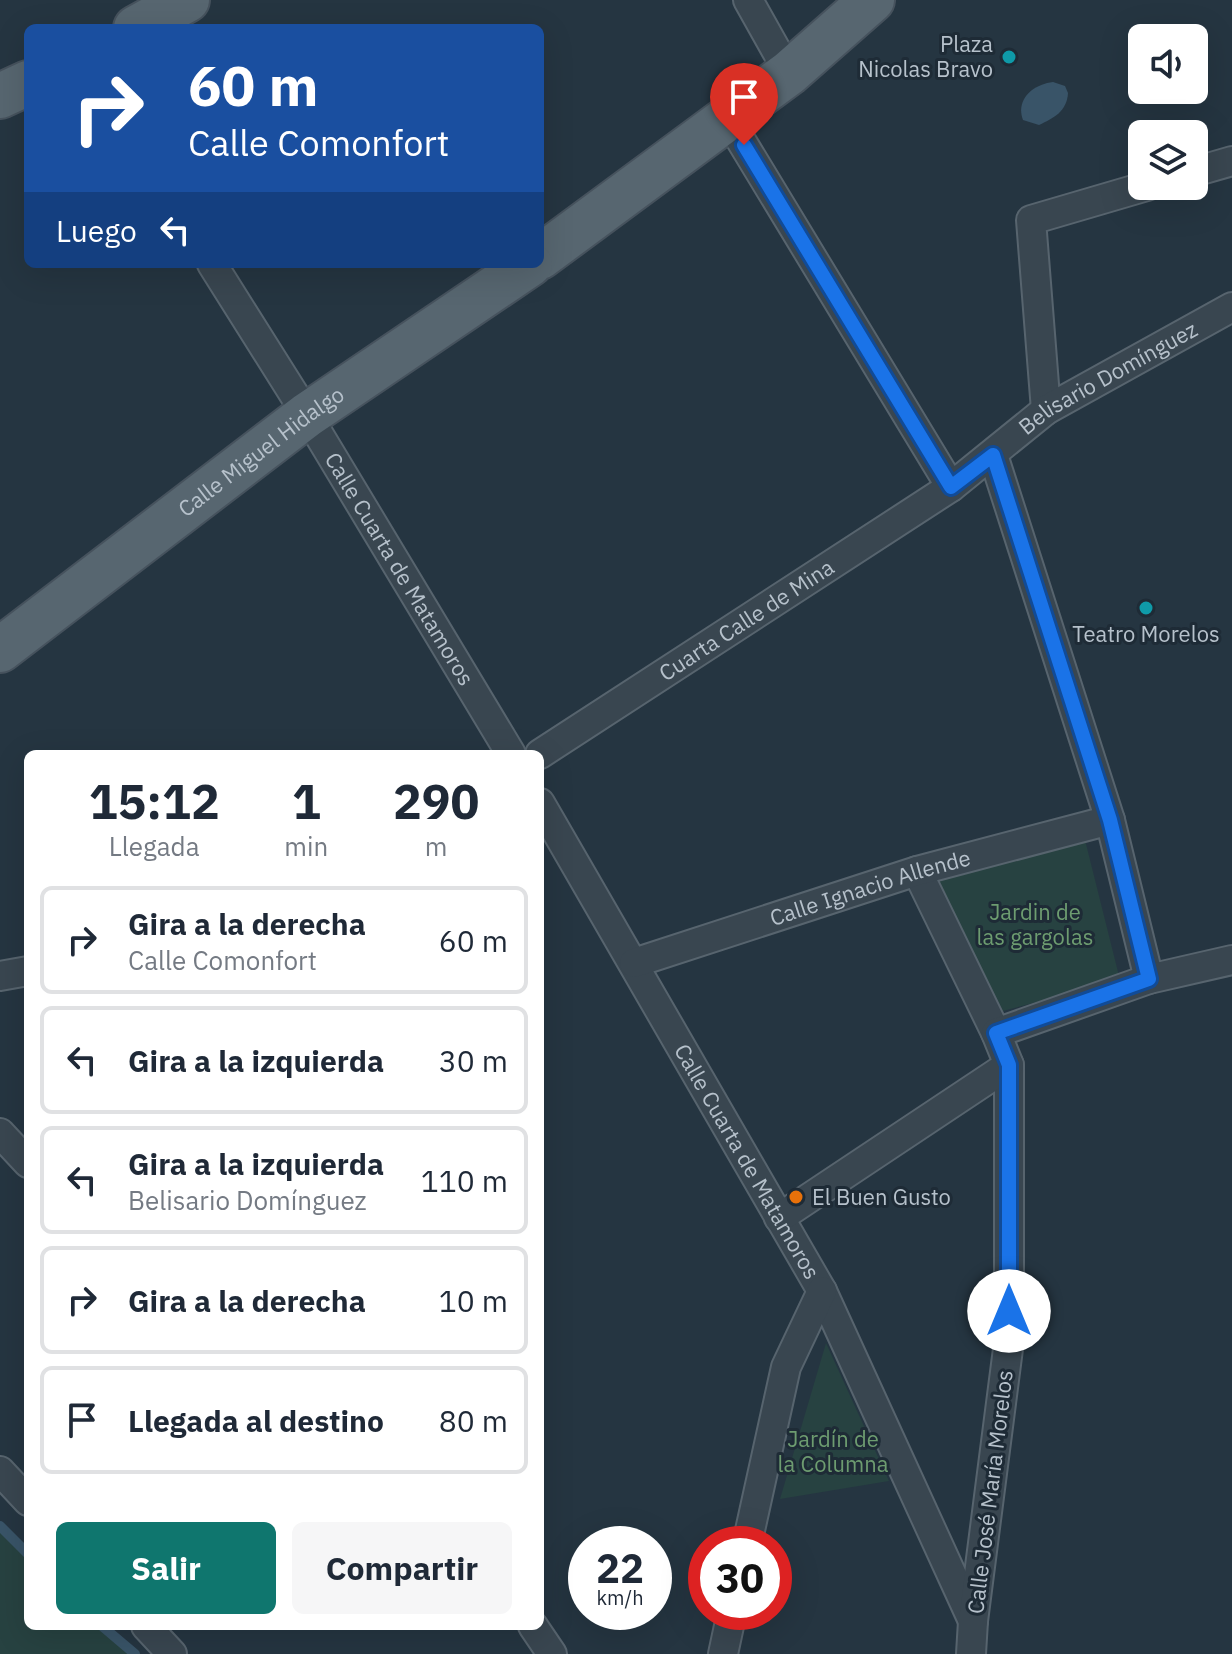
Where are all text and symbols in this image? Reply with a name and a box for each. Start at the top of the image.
map controls [1128,24,1208,200]
button: sound [1128,24,1208,104]
place label: Plaza Nicolas Bravo [858,29,993,83]
marker: Plaza Nicolas Bravo [1000,48,1018,66]
text: 60 m [188,49,318,121]
icon: right [56,56,160,160]
pin [710,63,778,145]
icon: arrive [722,75,766,119]
text: Calle Comonfort [188,119,449,166]
button: layers [1128,120,1208,200]
icon: left [153,208,197,252]
text: Luego [56,211,137,250]
street label: Belisario Domínguez [1012,314,1202,441]
street label: Calle Miguel Hidalgo [172,379,349,523]
street label: Calle Cuarta de Matamoros [319,447,481,691]
street label: Cuarta Calle de Mina [653,552,839,687]
marker: Teatro Morelos [1137,599,1155,617]
place label: Teatro Morelos [1072,619,1220,648]
text: 15:12 [89,770,220,832]
text: 1 [292,770,321,832]
text: 290 [393,770,479,832]
text: Llegada [109,829,200,863]
text: min [284,829,328,863]
text: m [425,829,447,863]
street label: Calle Ignacio Allende [766,842,974,932]
park label: Jardin de las gargolas [977,897,1093,951]
text: Gira a la derecha [128,904,366,943]
icon: right [60,918,104,962]
text: 60 m [439,921,508,960]
text: Calle Comonfort [128,943,317,977]
icon: left [60,1038,104,1082]
street label: Calle Cuarta de Matamoros [668,1038,827,1284]
text: Gira a la izquierda [128,1041,384,1080]
text: 30 m [439,1041,508,1080]
text: Gira a la izquierda [128,1144,384,1183]
icon: left [60,1158,104,1202]
text: 110 m [421,1161,508,1200]
place label: El Buen Gusto [812,1182,951,1211]
text: Belisario Domínguez [128,1183,367,1217]
marker: El Buen Gusto [787,1188,805,1206]
position arrow [967,1269,1051,1353]
icon: right [60,1278,104,1322]
text: Gira a la derecha [128,1281,366,1320]
text: 10 m [439,1281,508,1320]
street label: Calle José María Morelos [960,1368,1019,1616]
icon: arrive [60,1398,104,1442]
text: Llegada al destino [128,1401,384,1440]
text: 80 m [439,1401,508,1440]
park label: Jardín de la Columna [778,1424,889,1478]
button: Salir [56,1522,276,1614]
button: Compartir [292,1522,512,1614]
speed limit sign: 30 [688,1526,792,1630]
text: 22 [596,1542,644,1594]
text: km/h [596,1584,644,1611]

